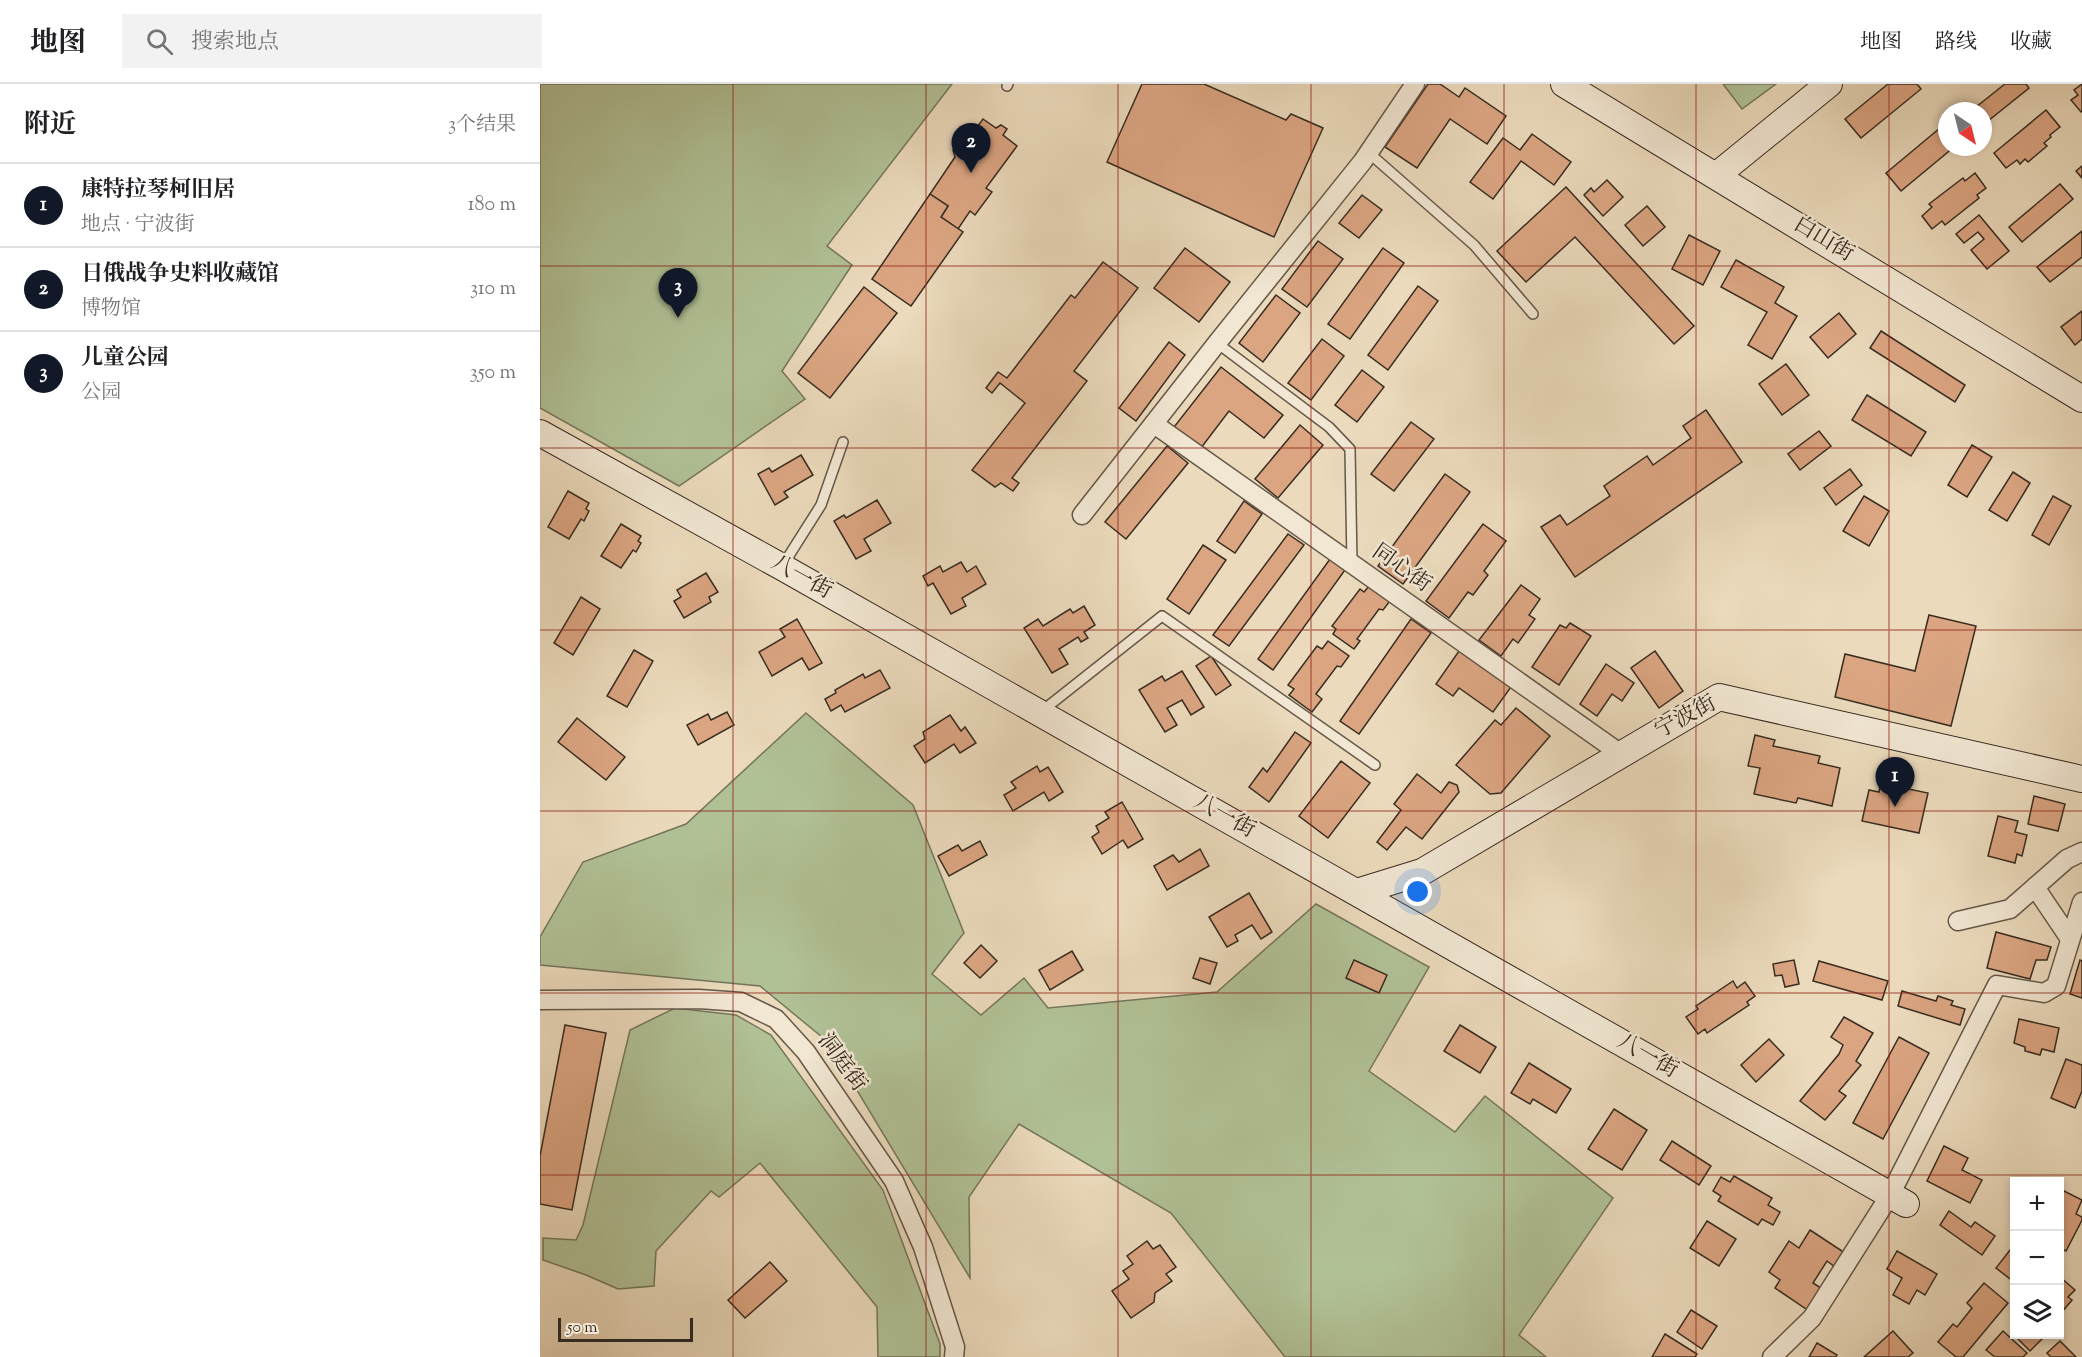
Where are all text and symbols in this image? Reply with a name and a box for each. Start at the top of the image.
search box [122,14,542,68]
text: 地图 [30,24,86,64]
icon: search [143,25,176,58]
text: 搜索地点 [191,27,279,59]
text: 地图 [1860,28,1902,58]
text: 路线 [1935,28,1977,58]
text: 收藏 [2010,28,2052,58]
north arrow [1938,102,1992,156]
text: 附近 [24,107,76,144]
text: 3个结果 [448,111,516,140]
pin: 2 [952,124,990,173]
text: 康特拉琴柯旧居 [81,175,235,207]
text: 1 [40,191,47,220]
text: 180 m [468,191,516,220]
street label: 白山街 [1786,209,1860,271]
text: 地点 · 宁波街 [81,211,195,240]
text: 日俄战争史料收藏馆 [81,259,279,291]
pin: 3 [658,268,698,318]
text: 2 [39,275,48,304]
text: 310 m [470,275,516,304]
text: 博物馆 [81,295,141,324]
text: 儿童公园 [81,343,169,375]
text: 3 [39,359,48,388]
text: 350 m [470,359,516,388]
text: 公园 [81,379,121,408]
street label: 同心街 [1365,537,1437,601]
street label: 八一街 [764,548,838,608]
street label: 宁波街 [1649,688,1723,748]
pin: 1 [1876,758,1914,807]
street label: 八一街 [1187,787,1261,847]
your location [1403,877,1432,906]
street label: 洞庭街 [809,1027,873,1099]
street label: 八一街 [1610,1027,1684,1087]
map controls [2010,1177,2064,1339]
button: + [2010,1177,2064,1231]
button: − [2010,1231,2064,1285]
button: layers [2010,1285,2064,1339]
scale bar [558,1315,693,1342]
text: 50 m [567,1317,598,1340]

